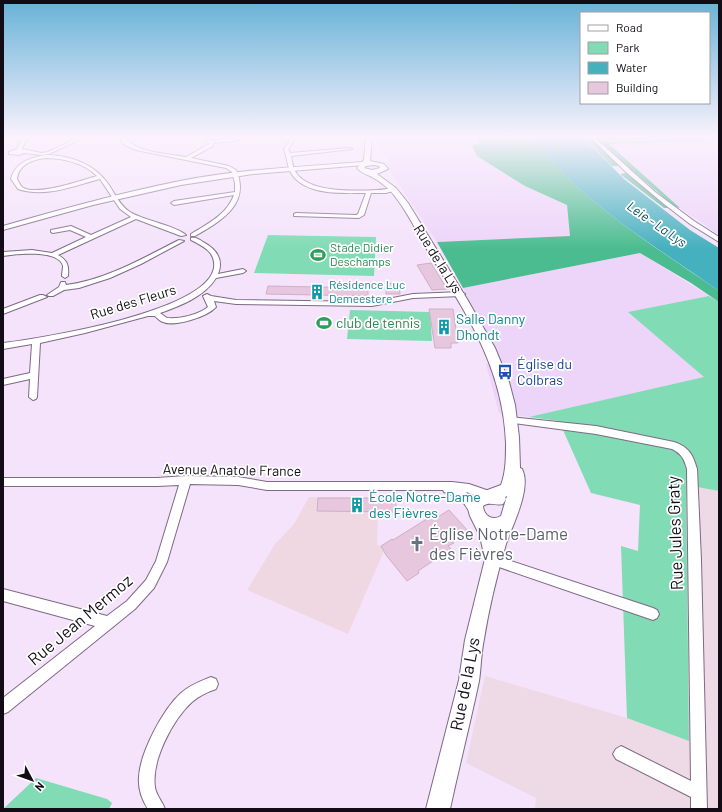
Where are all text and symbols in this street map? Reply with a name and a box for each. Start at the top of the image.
legend [580,12,710,104]
text: Road [616,20,643,34]
text: Park [616,40,640,54]
text: Water [616,60,648,74]
text: Building [616,80,658,94]
water label: Leie - La Lys [624,198,690,250]
street label: Rue de la Lys [411,221,466,297]
place label: Stade Didier Deschamps [330,240,394,268]
sports icon: Stade Didier Deschamps [309,246,327,264]
place label: Résidence Luc Demeestere [329,277,405,305]
street label: Rue des Fleurs [88,280,178,323]
building icon: Résidence Luc Demeestere [308,283,326,301]
place label: Salle Danny Dhondt [456,310,526,343]
sports icon: club de tennis [315,314,333,332]
place label: club de tennis [336,314,420,331]
building icon: Salle Danny Dhondt [435,318,453,336]
place label: Église du Colbras [517,355,572,388]
bus stop icon: Église du Colbras [496,363,514,381]
street label: Avenue Anatole France [163,460,301,479]
street label: Rue Jules Graty [662,475,686,591]
place label: École Notre-Dame des Fièvres [369,488,481,521]
building icon: École Notre-Dame des Fièvres [348,496,366,514]
place label: Église Notre-Dame des Fièvres [429,523,568,563]
church icon: Église Notre-Dame des Fièvres [408,535,426,553]
street label: Rue Jean Mermoz [23,570,136,669]
street label: Rue de la Lys [445,635,483,732]
north arrow [12,760,52,800]
text: N [33,780,47,794]

